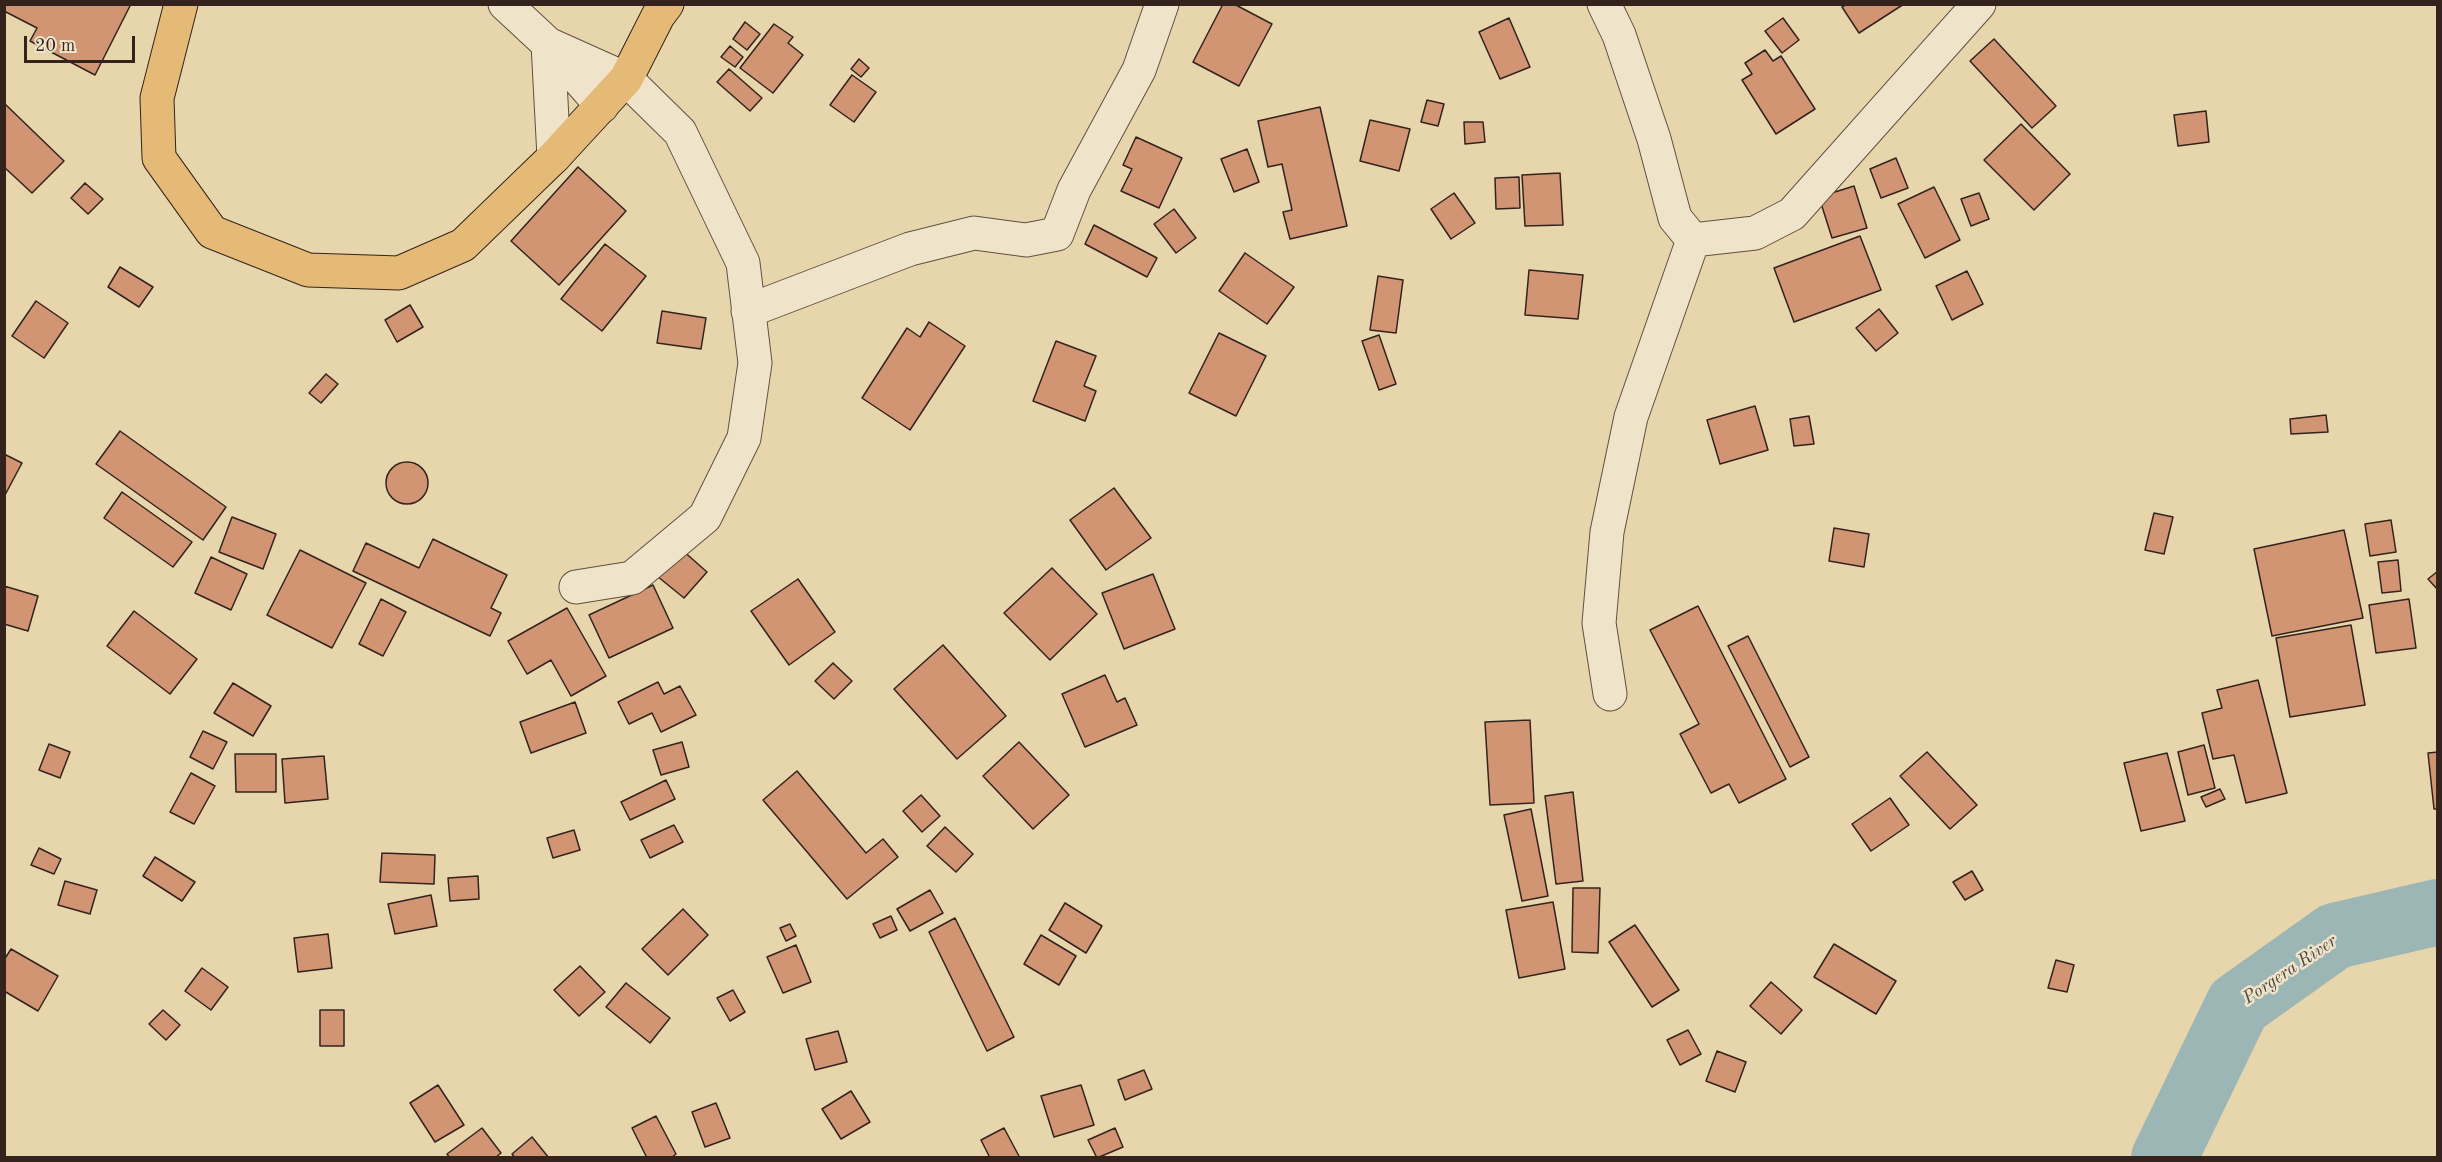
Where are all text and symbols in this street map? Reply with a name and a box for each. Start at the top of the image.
scale bar [27,24,138,62]
text: 20 m [35,37,75,55]
water label: Porgera River [2239,931,2341,1009]

